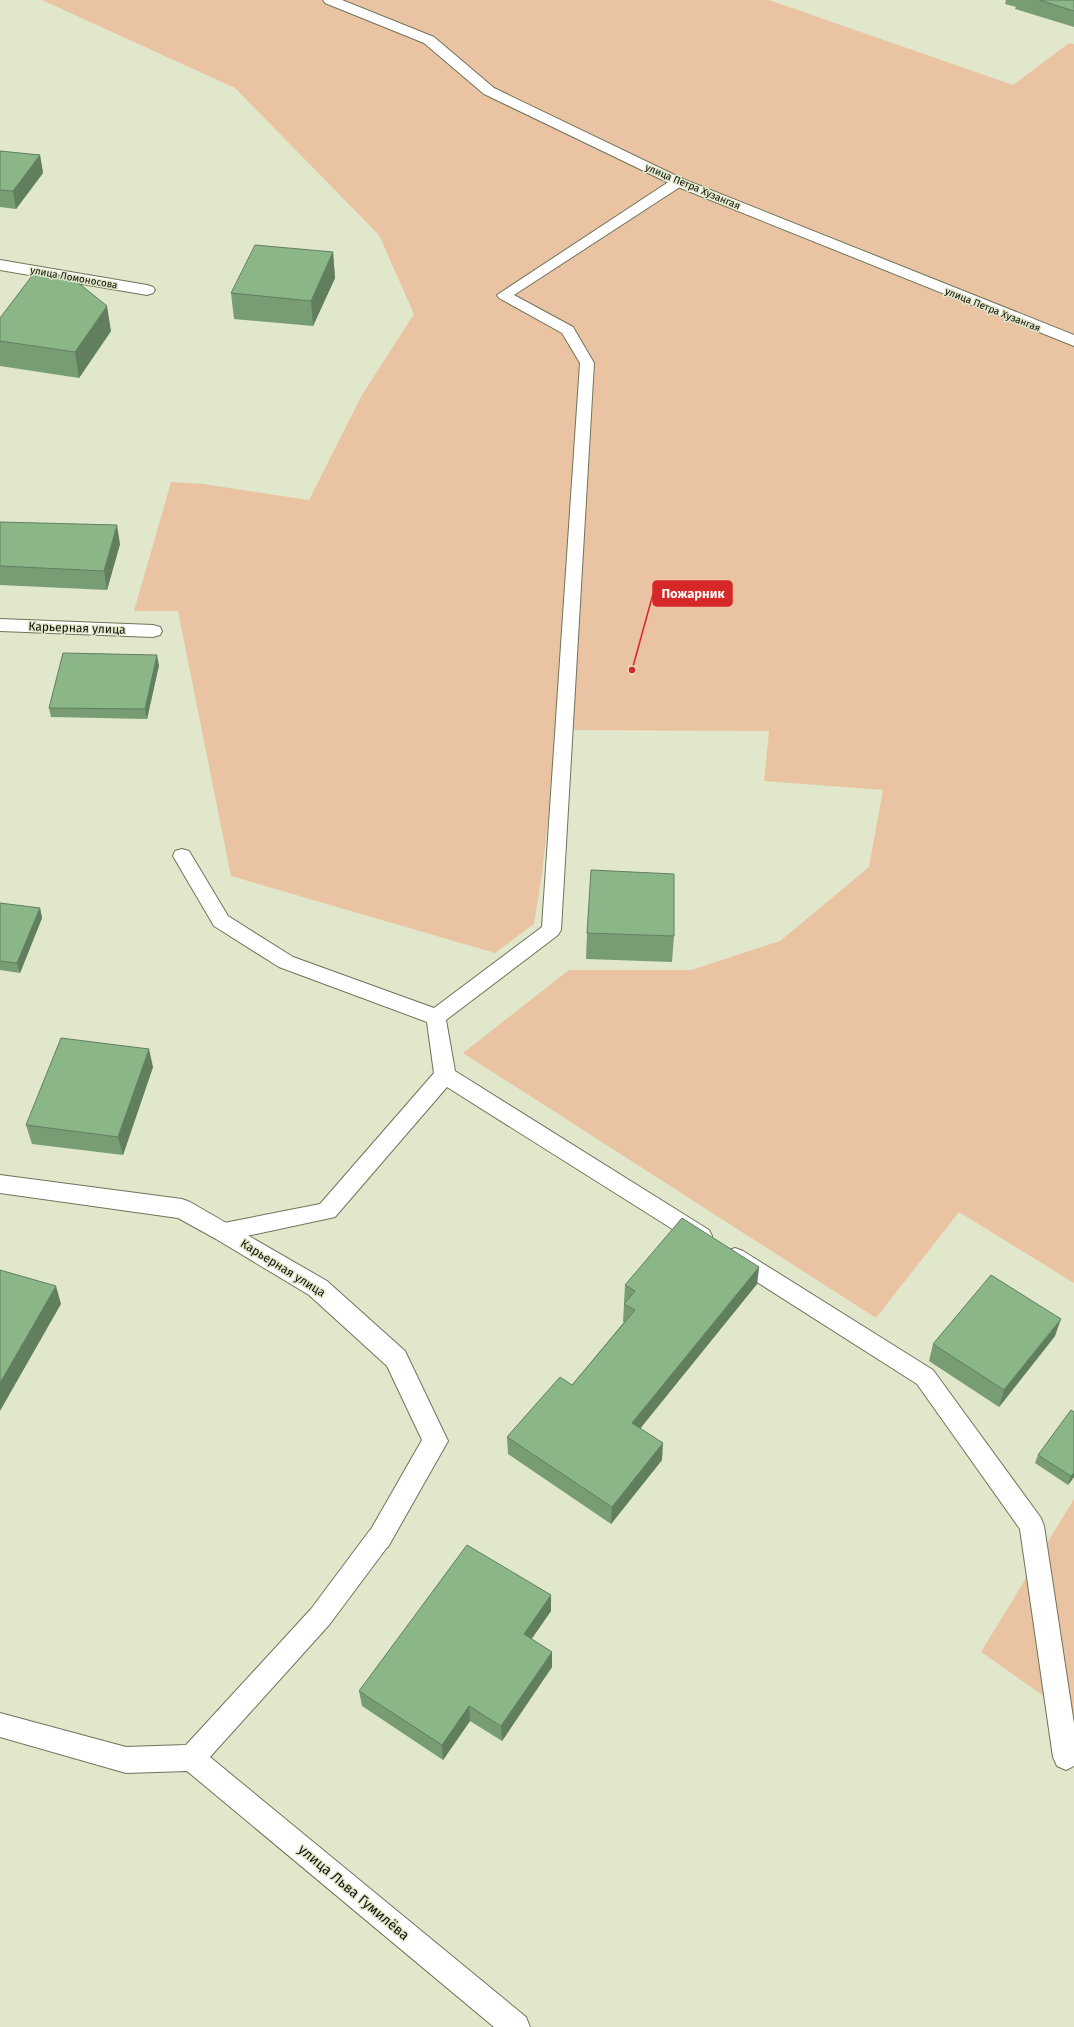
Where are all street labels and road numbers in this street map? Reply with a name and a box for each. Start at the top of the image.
street label: улица Петра Хузангая [643,161,742,212]
street label: улица Ломоносова [29,264,119,292]
street label: улица Петра Хузангая [943,285,1042,335]
street label: Карьерная улица [28,619,126,637]
street label: Карьерная улица [238,1236,328,1300]
street label: улица Льва Гумилёва [295,1841,413,1944]

